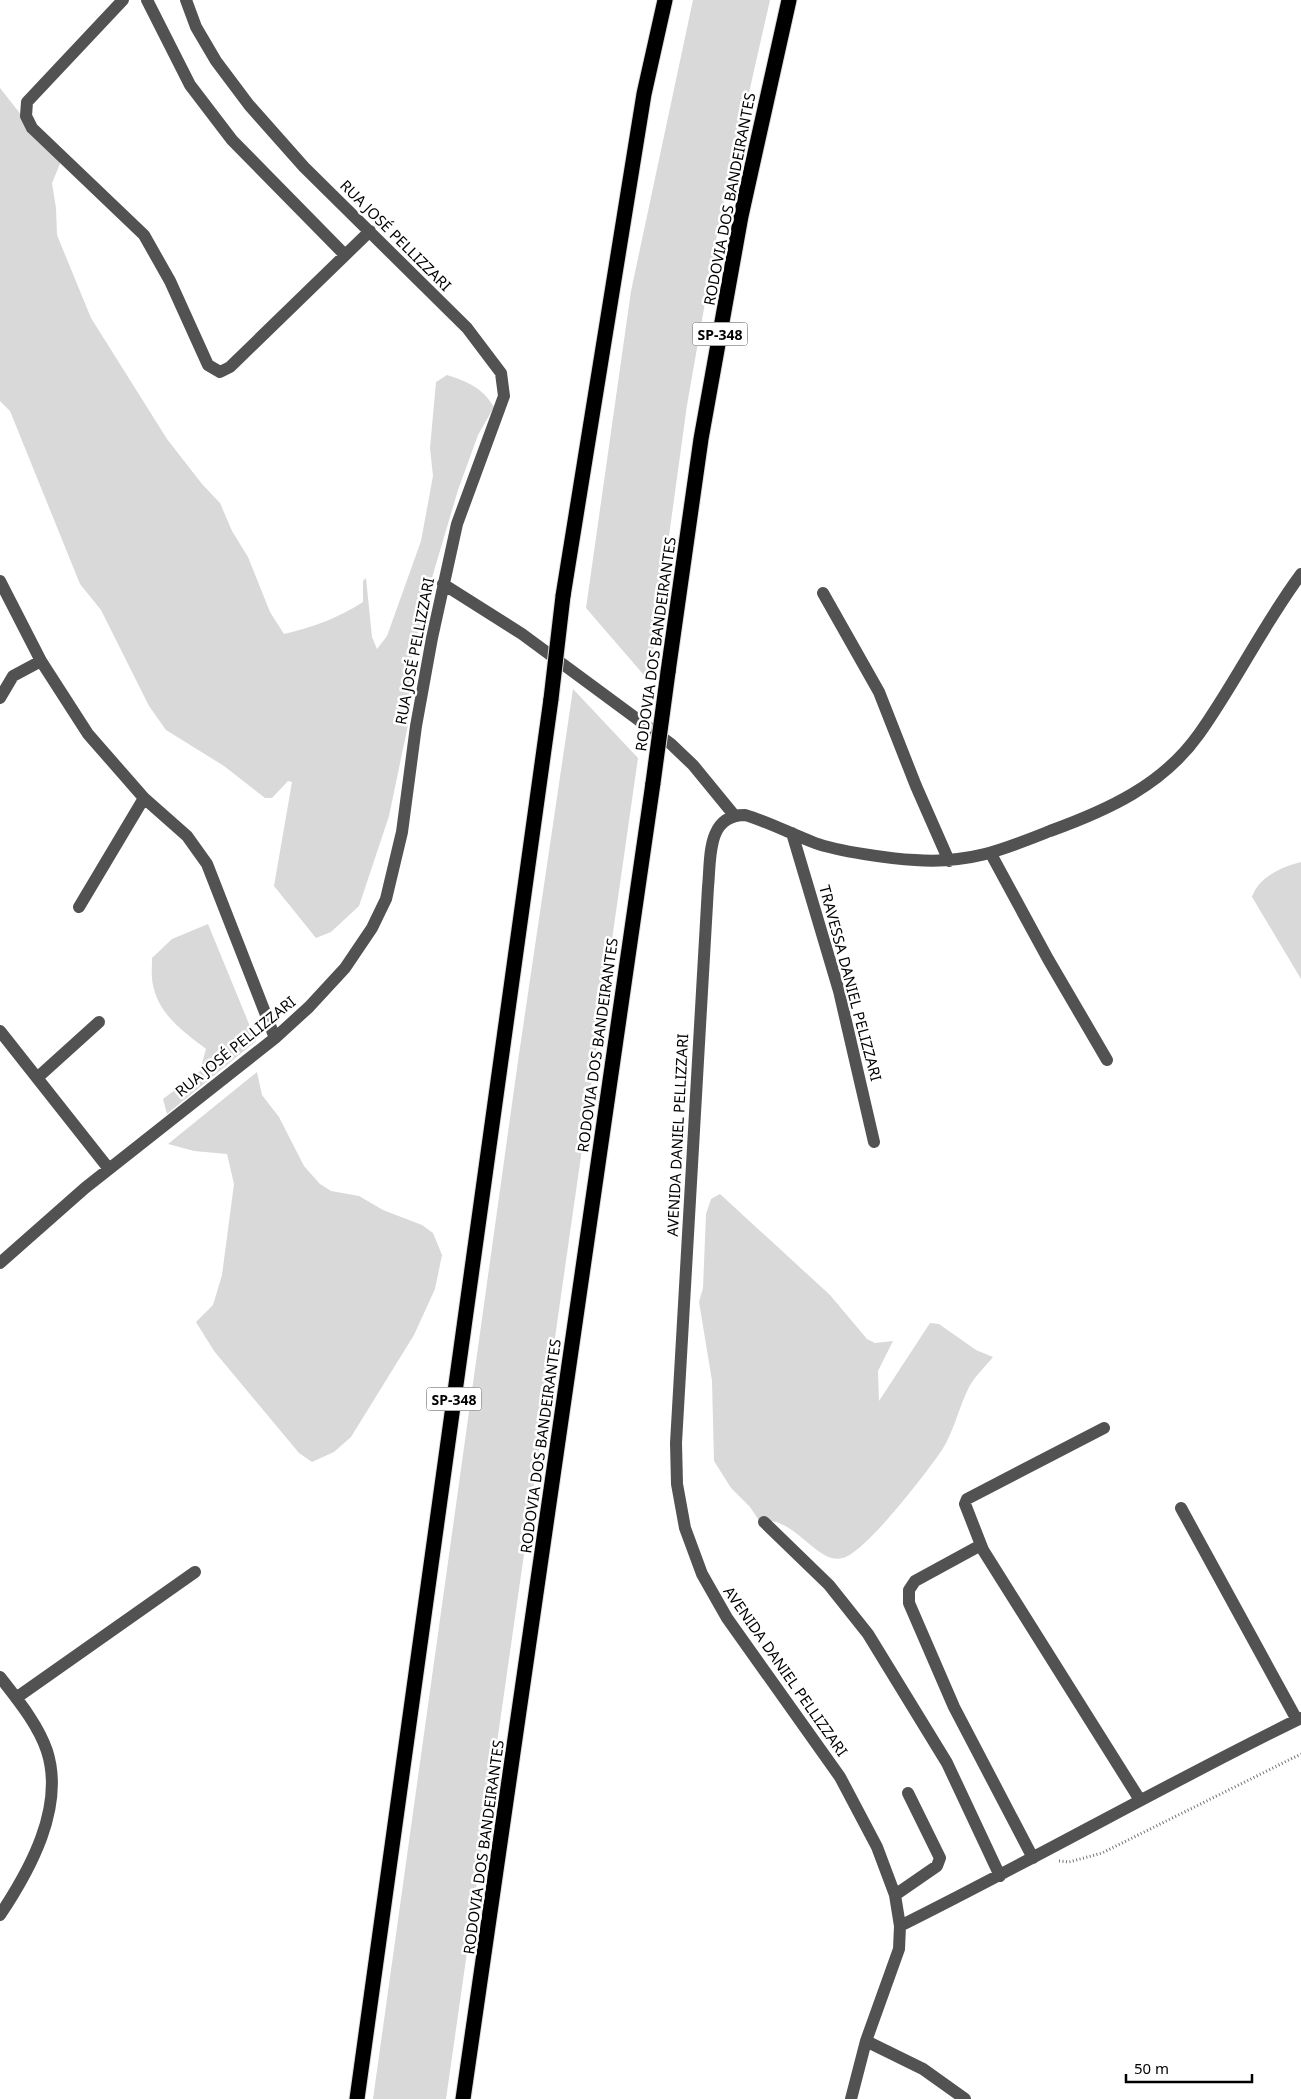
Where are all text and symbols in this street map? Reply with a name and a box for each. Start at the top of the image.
street label: RODOVIA DOS BANDEIRANTES [699,91,759,307]
street label: RUA JOSÉ PELLIZZARI [336,175,456,295]
road number: SP-348 [692,322,748,346]
street label: RODOVIA DOS BANDEIRANTES [630,536,680,752]
street label: RUA JOSÉ PELLIZZARI [390,576,438,726]
street label: TRAVESSA DANIEL PELIZZARI [815,883,887,1083]
street label: RODOVIA DOS BANDEIRANTES [572,937,622,1153]
street label: RUA JOSÉ PELLIZZARI [171,991,299,1101]
street label: AVENIDA DANIEL PELLIZZARI [662,1033,692,1237]
street label: RODOVIA DOS BANDEIRANTES [515,1338,565,1554]
road number: SP-348 [426,1388,482,1410]
street label: AVENIDA DANIEL PELLIZZARI [720,1582,852,1760]
street label: RODOVIA DOS BANDEIRANTES [458,1739,508,1955]
scale bar [1126,2052,1252,2084]
text: 50 m [1134,2058,1169,2078]

